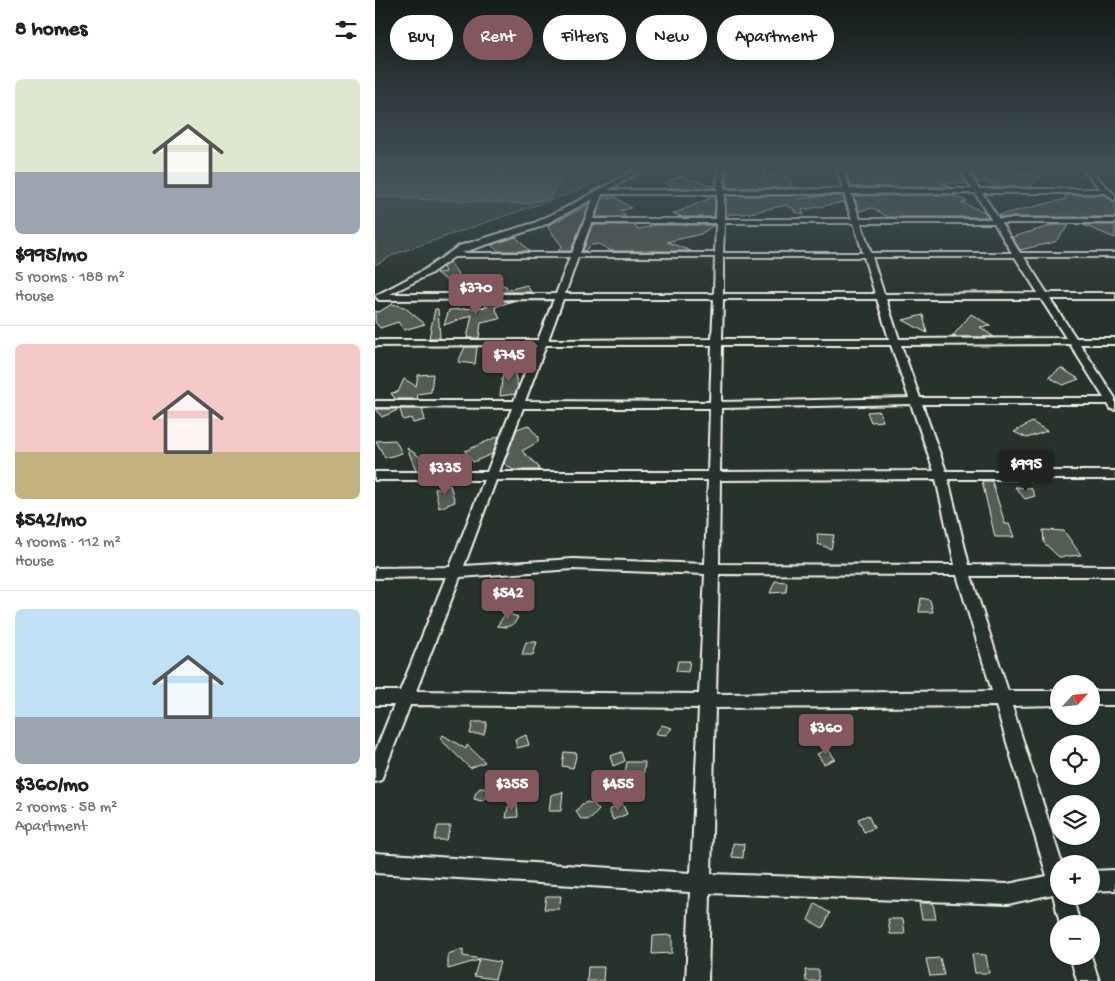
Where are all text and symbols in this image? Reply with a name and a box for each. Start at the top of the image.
chip: Buy [390,15,453,60]
chip: Rent [463,15,533,60]
chip: Filters [543,15,626,60]
chip: New [636,15,707,60]
chip: Apartment [717,15,834,60]
icon: filters [332,16,360,44]
text: 8 homes [15,18,87,43]
icon: home [143,111,233,201]
text: $995/mo [15,244,87,269]
text: 5 rooms · 188 m² [15,269,125,288]
pin: $370 [446,274,506,316]
text: $370 [460,280,492,299]
text: House [15,288,54,307]
pin: $745 [479,340,539,383]
text: $745 [493,347,525,366]
icon: home [143,377,233,467]
pin: $995 [996,450,1056,492]
pin: $335 [415,454,475,496]
text: $995 [1010,456,1042,475]
text: $335 [429,460,461,479]
text: $542/mo [15,509,87,534]
text: 4 rooms · 112 m² [15,534,121,553]
text: House [15,553,54,572]
pin: $542 [478,578,538,621]
text: $542 [492,585,524,604]
icon: home [143,642,233,732]
north arrow [1050,675,1100,725]
map controls [1050,675,1100,965]
pin: $360 [796,714,856,756]
text: $360 [810,720,842,739]
button: locate [1050,735,1100,785]
pin: $355 [482,770,542,812]
pin: $455 [588,770,648,812]
text: $360/mo [15,774,89,799]
text: $355 [496,776,528,795]
text: $455 [602,776,634,795]
button: layers [1050,795,1100,845]
text: 2 rooms · 58 m² [15,799,117,818]
text: Apartment [15,818,87,837]
button: + [1050,855,1100,905]
button: − [1050,915,1100,965]

